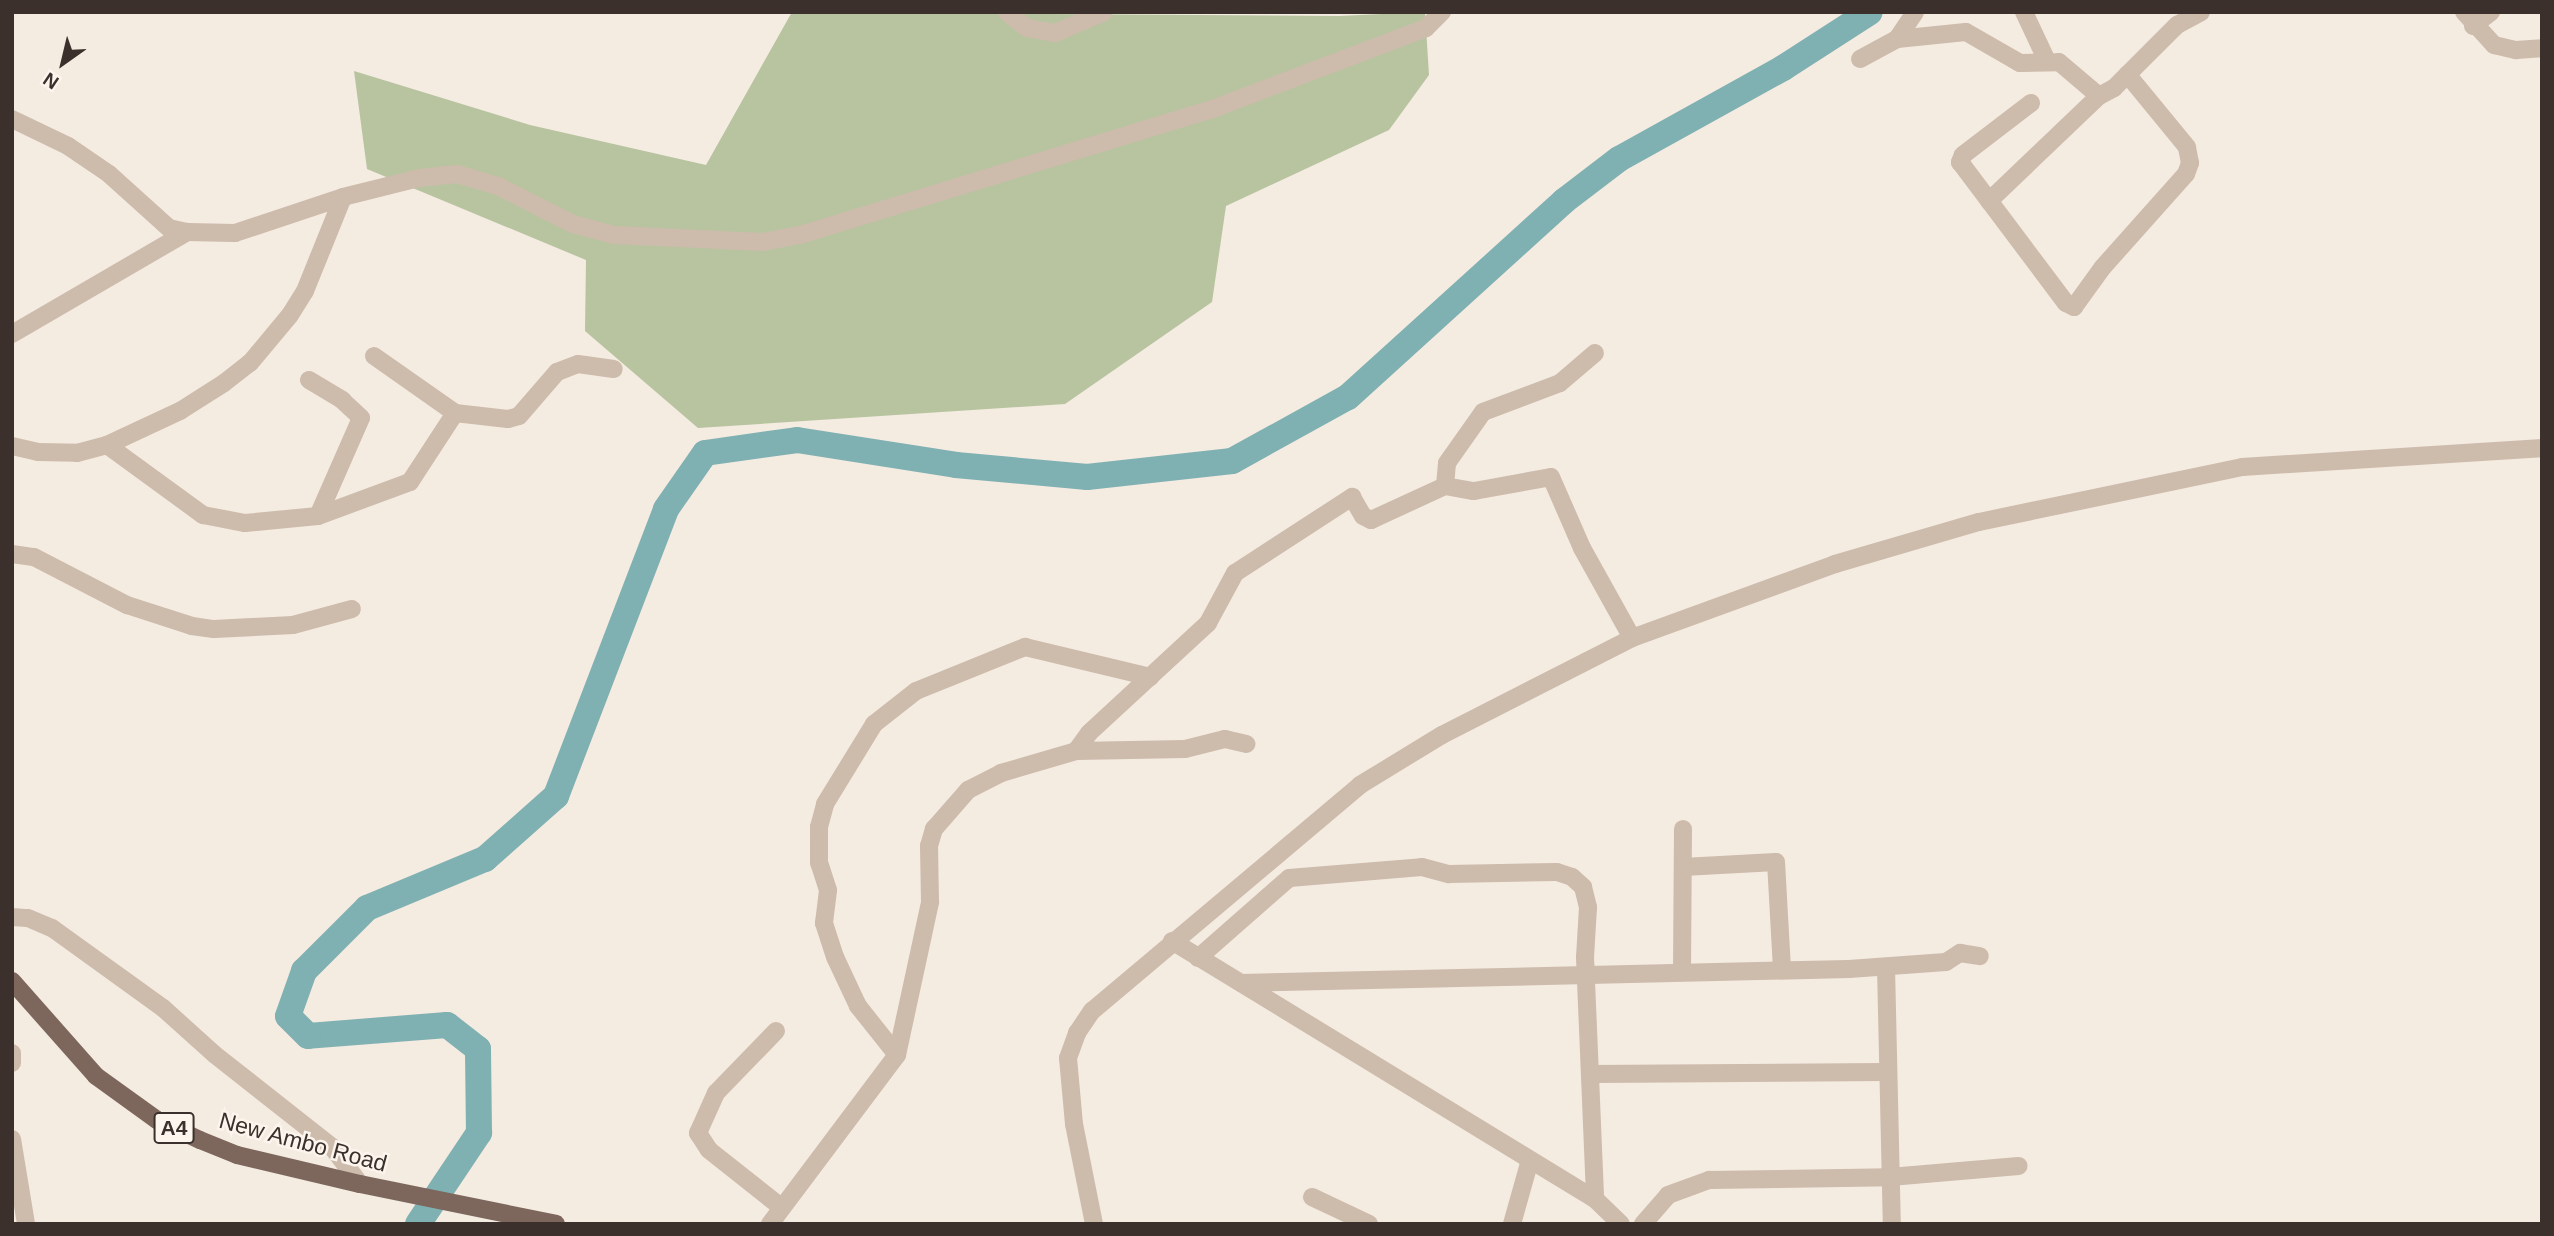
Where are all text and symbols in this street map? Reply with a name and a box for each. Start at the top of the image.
north arrow [28,28,98,98]
text: N [39,68,63,93]
street label: New Ambo Road [215,1106,391,1178]
road number: A4 [153,1110,195,1146]

